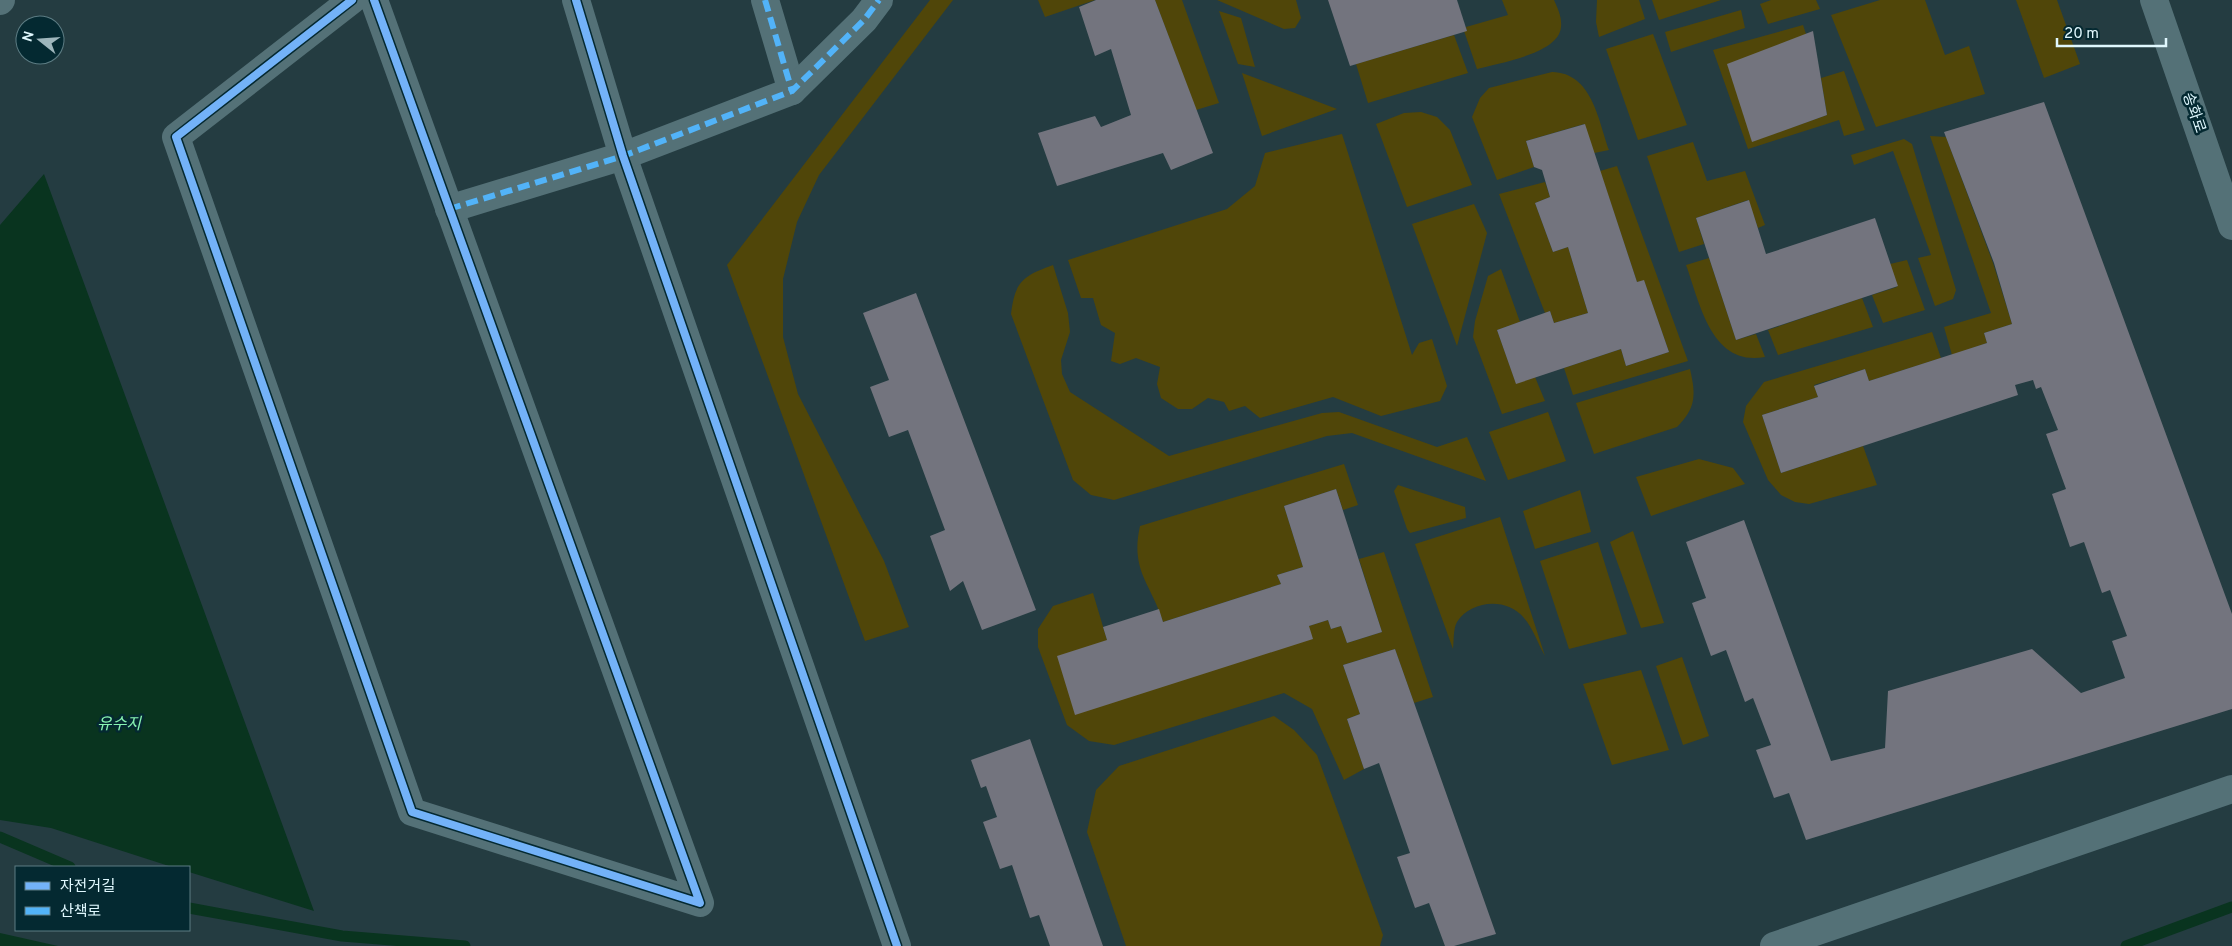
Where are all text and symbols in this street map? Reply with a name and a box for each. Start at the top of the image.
north arrow [15,15,65,65]
scale bar [2057,15,2166,47]
text: 20 m [2064,25,2099,44]
text: N [19,29,39,44]
street label: 송화로 [2177,90,2209,136]
water label: 유수지 [97,715,142,735]
legend [15,866,190,931]
text: 자전거길 [60,878,115,897]
text: 산책로 [60,903,101,922]

